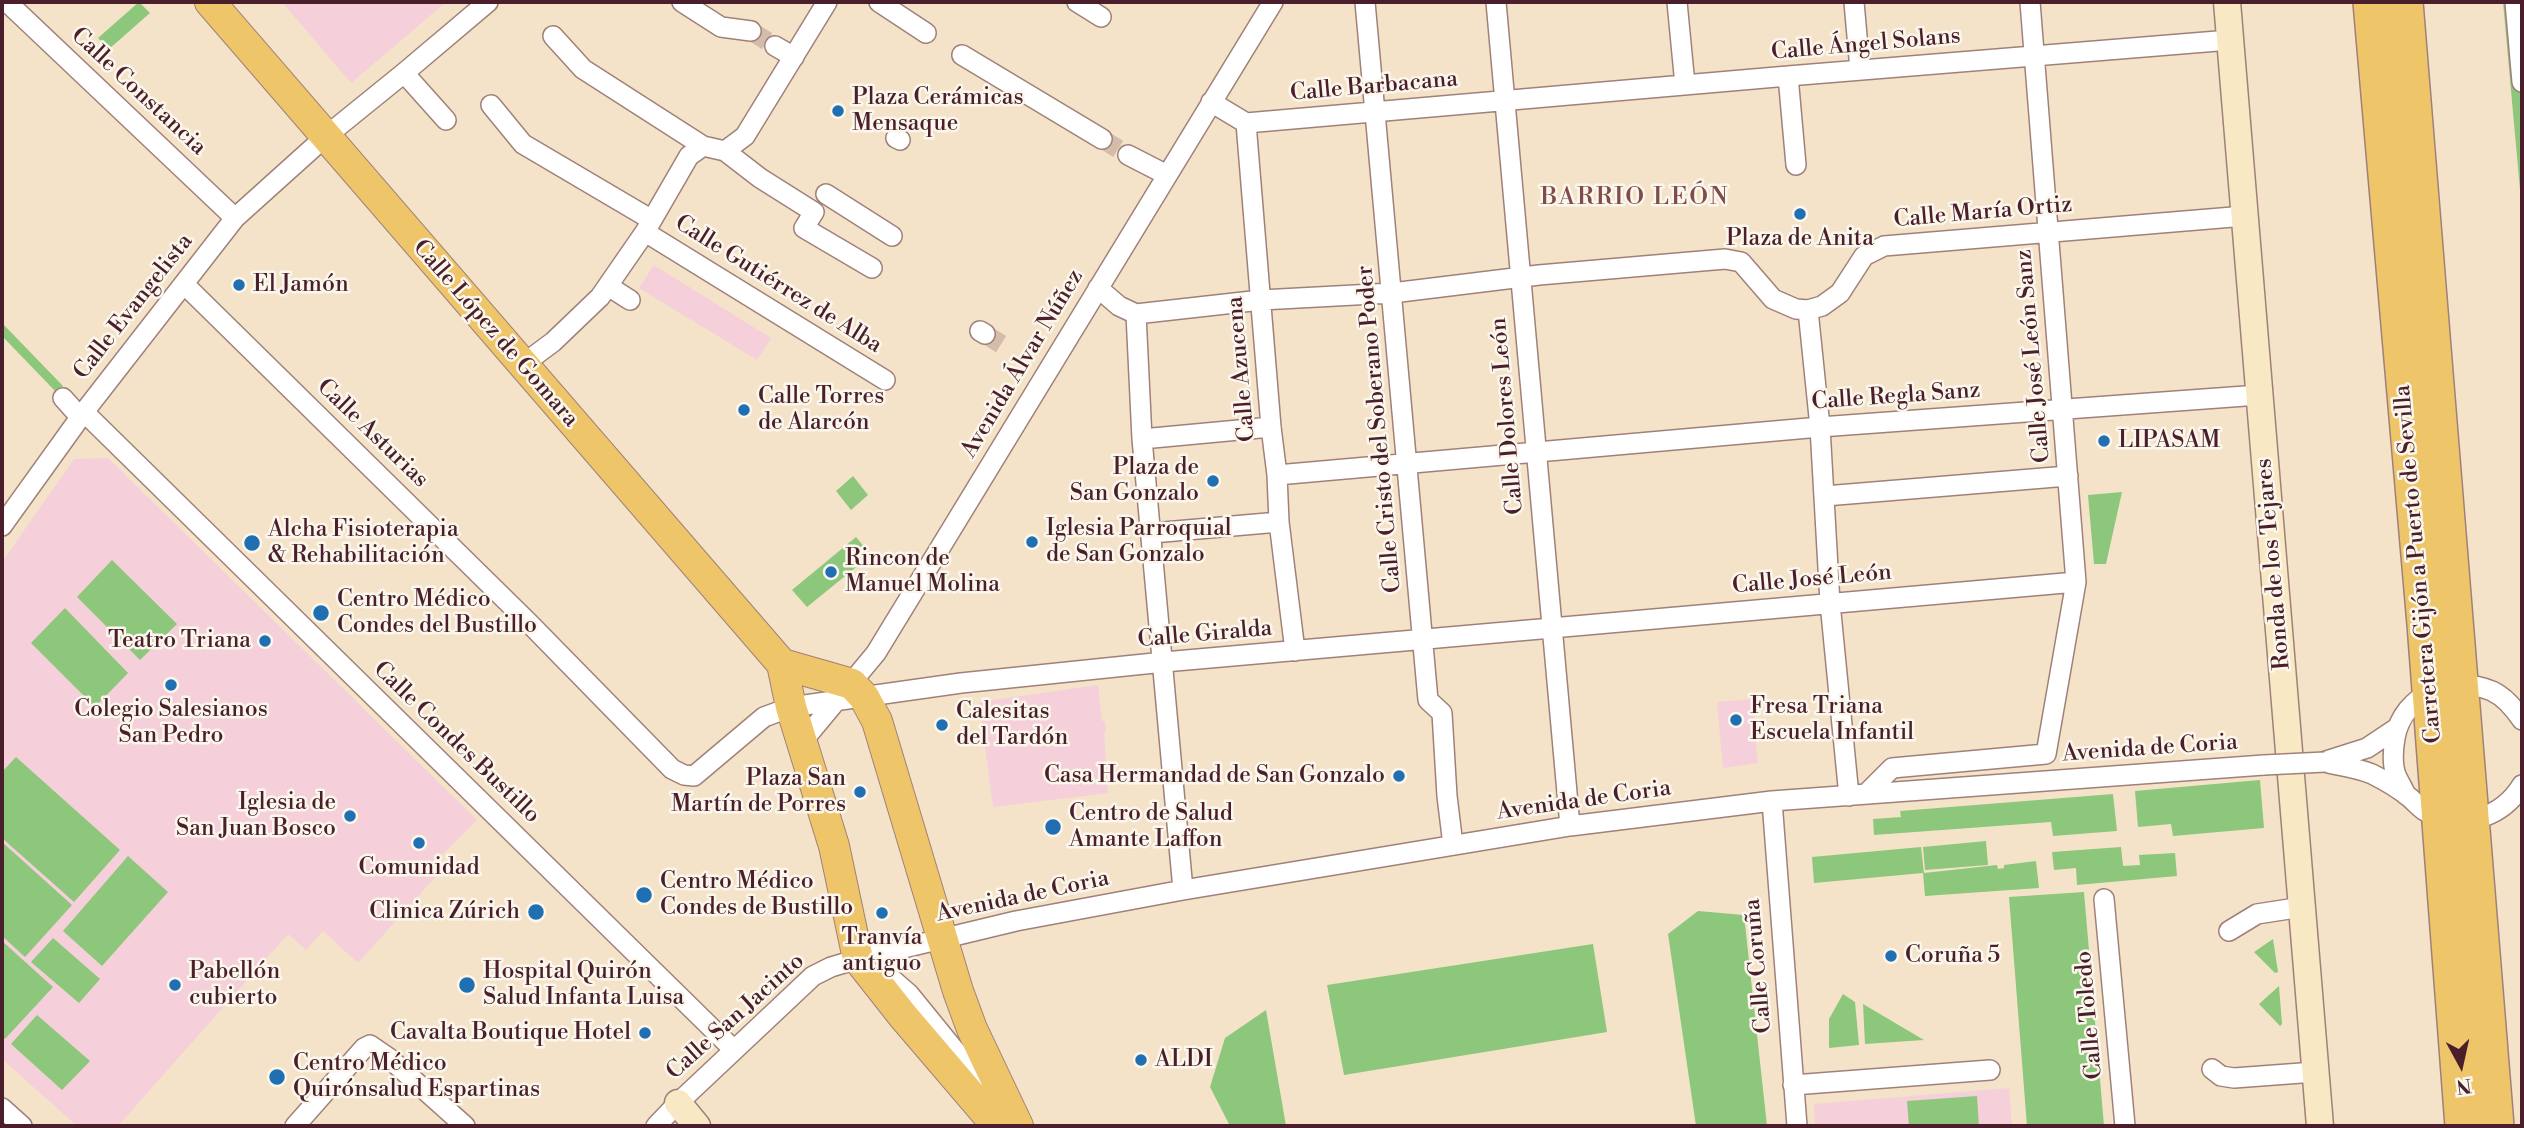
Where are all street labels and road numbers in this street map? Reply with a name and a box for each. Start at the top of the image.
street label: Calle Constancia [65,22,211,162]
street label: Calle Ángel Solans [1770,23,1962,67]
street label: Calle Barbacana [1289,66,1459,108]
street label: Calle María Ortiz [1893,191,2073,235]
street label: Calle Gutiérrez de Alba [669,210,887,360]
street label: Calle Evangelista [69,229,199,385]
street label: Calle López de Gomara [406,235,584,433]
street label: Calle José León Sanz [2011,248,2057,464]
street label: Calle Cristo del Soberano Poder [1352,264,1408,594]
street label: Avenida Álvar Núñez [956,265,1090,463]
street label: Calle Azucena [1222,295,1262,443]
street label: Calle Dolores León [1486,316,1530,516]
street label: Calle Asturias [310,374,434,494]
street label: Calle Regla Sanz [1811,377,1981,417]
street label: Carretera Gijón a Puerto de Sevilla [2390,384,2448,744]
street label: Ronda de los Tejares [2251,457,2297,671]
street label: Calle José León [1731,559,1893,601]
street label: Calle Giralda [1137,615,1273,655]
street label: Calle Condes Bustillo [367,656,545,830]
street label: Avenida de Coria [2061,729,2239,769]
street label: Avenida de Coria [1495,775,1673,827]
street label: Avenida de Coria [934,865,1112,929]
street label: Calle Coruña [1739,897,1779,1035]
street label: Calle San Jacinto [661,948,811,1086]
street label: Calle Toledo [2071,950,2109,1080]

